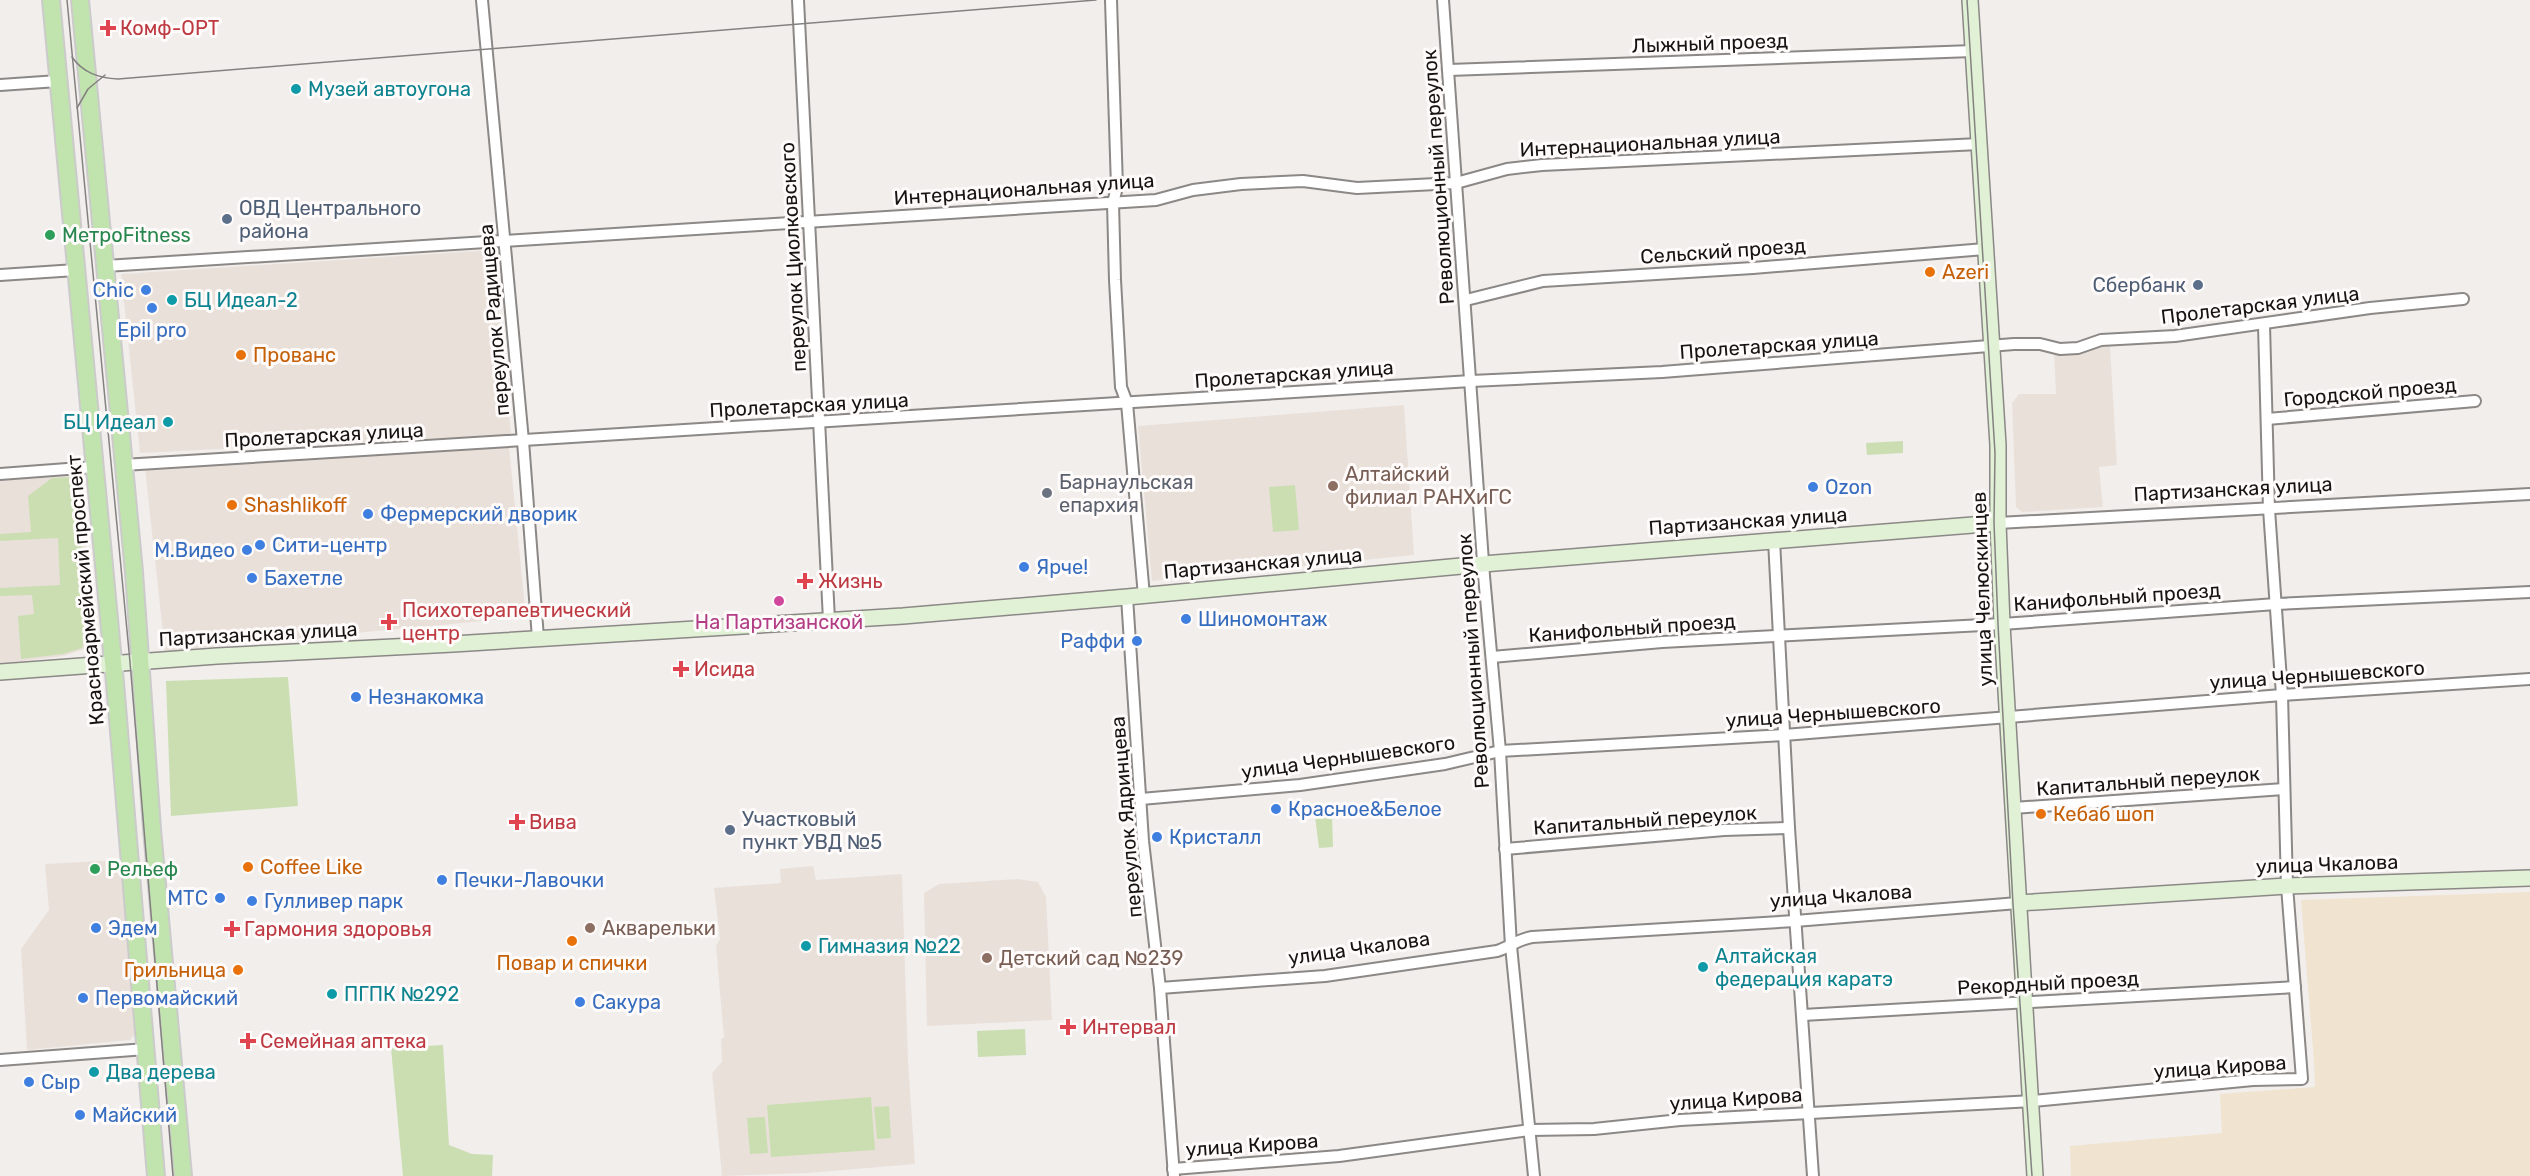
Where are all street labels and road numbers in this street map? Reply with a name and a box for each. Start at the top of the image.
street label: Лыжный проезд [1631,28,1789,58]
street label: Революционный переулок [1417,48,1459,305]
street label: Интернациональная улица [1519,124,1781,162]
street label: переулок Циолковского [775,141,811,373]
street label: Интернациональная улица [893,168,1155,210]
street label: переулок Радищева [474,223,514,417]
street label: Сельский проезд [1639,233,1807,269]
street label: Пролетарская улица [2159,281,2361,329]
street label: Пролетарская улица [1679,326,1879,364]
street label: Пролетарская улица [1194,355,1394,393]
street label: Городской проезд [2283,372,2457,412]
street label: Пролетарская улица [709,388,909,422]
street label: Пролетарская улица [224,418,424,452]
street label: Красноармейский проспект [61,454,109,726]
street label: Партизанская улица [2133,472,2333,506]
street label: улица Челюскинцев [1967,491,1997,687]
street label: Партизанская улица [1648,502,1848,540]
street label: Революционный переулок [1452,532,1494,789]
street label: Партизанская улица [1163,542,1363,584]
street label: Канифольный проезд [2013,578,2221,616]
street label: Канифольный проезд [1528,609,1736,647]
street label: Партизанская улица [158,617,358,651]
street label: улица Чернышевского [2209,656,2425,694]
street label: улица Чернышевского [1725,694,1941,732]
street label: переулок Ядринцева [1105,715,1147,919]
street label: улица Чернышевского [1240,730,1456,784]
street label: Капитальный переулок [2035,761,2261,801]
street label: Капитальный переулок [1532,800,1758,840]
street label: улица Чкалова [2255,850,2399,878]
street label: улица Чкалова [1769,879,1913,913]
street label: улица Чкалова [1287,926,1431,970]
street label: Рекордный проезд [1957,966,2139,1000]
street label: улица Кирова [2153,1050,2287,1084]
street label: улица Кирова [1669,1082,1803,1116]
street label: улица Кирова [1185,1128,1319,1162]

